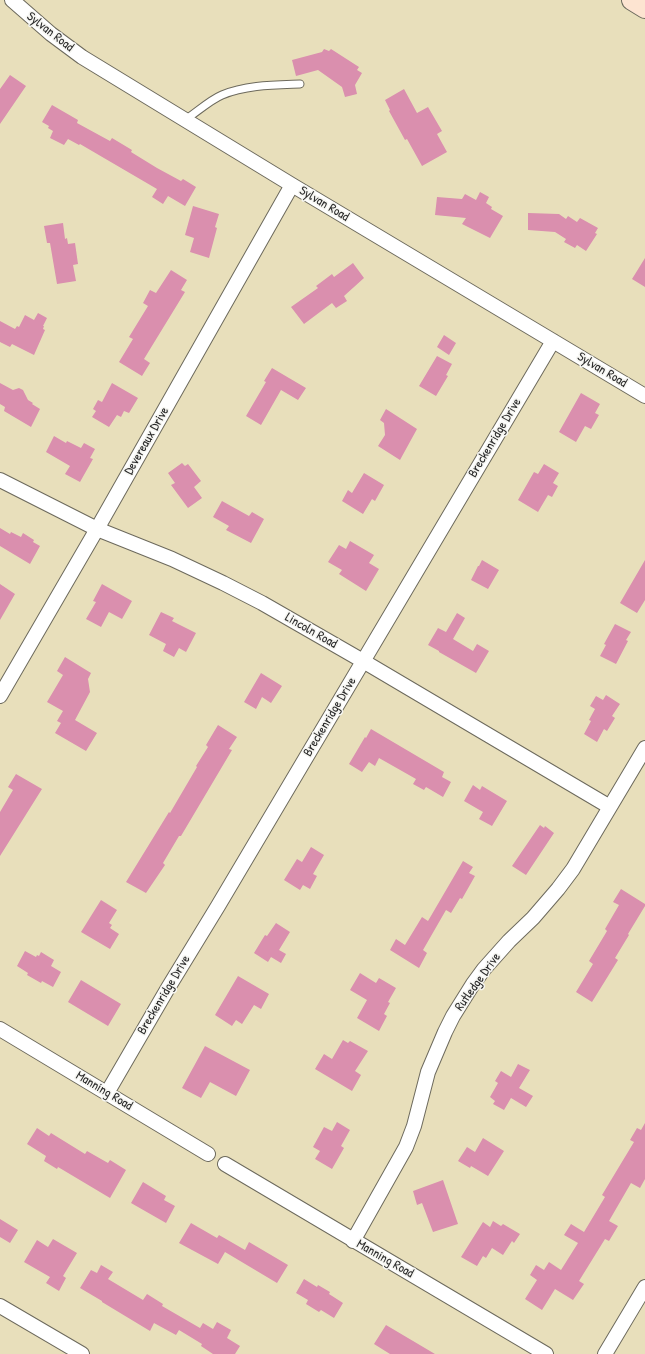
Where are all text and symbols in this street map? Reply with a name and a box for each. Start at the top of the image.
street label: Sylvan Road [23,9,77,55]
street label: Sylvan Road [296,183,352,225]
street label: Sylvan Road [574,349,630,391]
street label: Breckenridge Drive [465,396,525,480]
street label: Devereaux Drive [121,404,173,478]
street label: Lincoln Road [282,610,340,652]
street label: Breckenridge Drive [300,675,360,759]
street label: Rutledge Drive [452,950,504,1014]
street label: Breckenridge Drive [134,953,194,1037]
street label: Manning Road [73,1068,135,1114]
street label: Manning Road [354,1236,416,1282]

